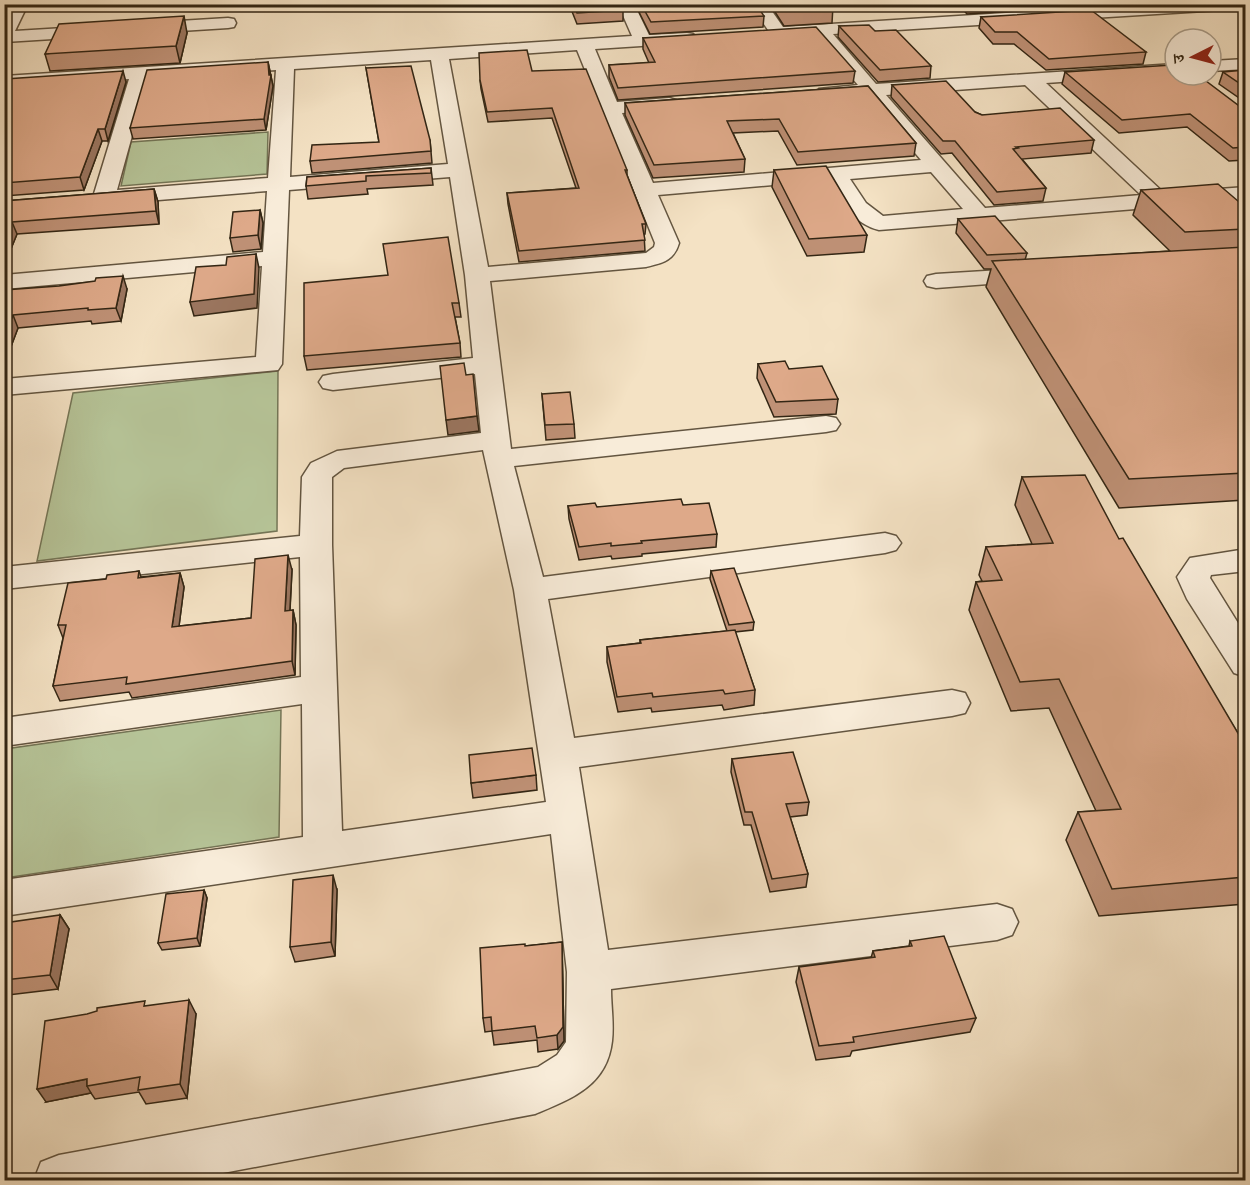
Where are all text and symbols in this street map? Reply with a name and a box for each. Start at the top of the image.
north arrow [1163,27,1223,87]
text: उ [1169,52,1190,65]

